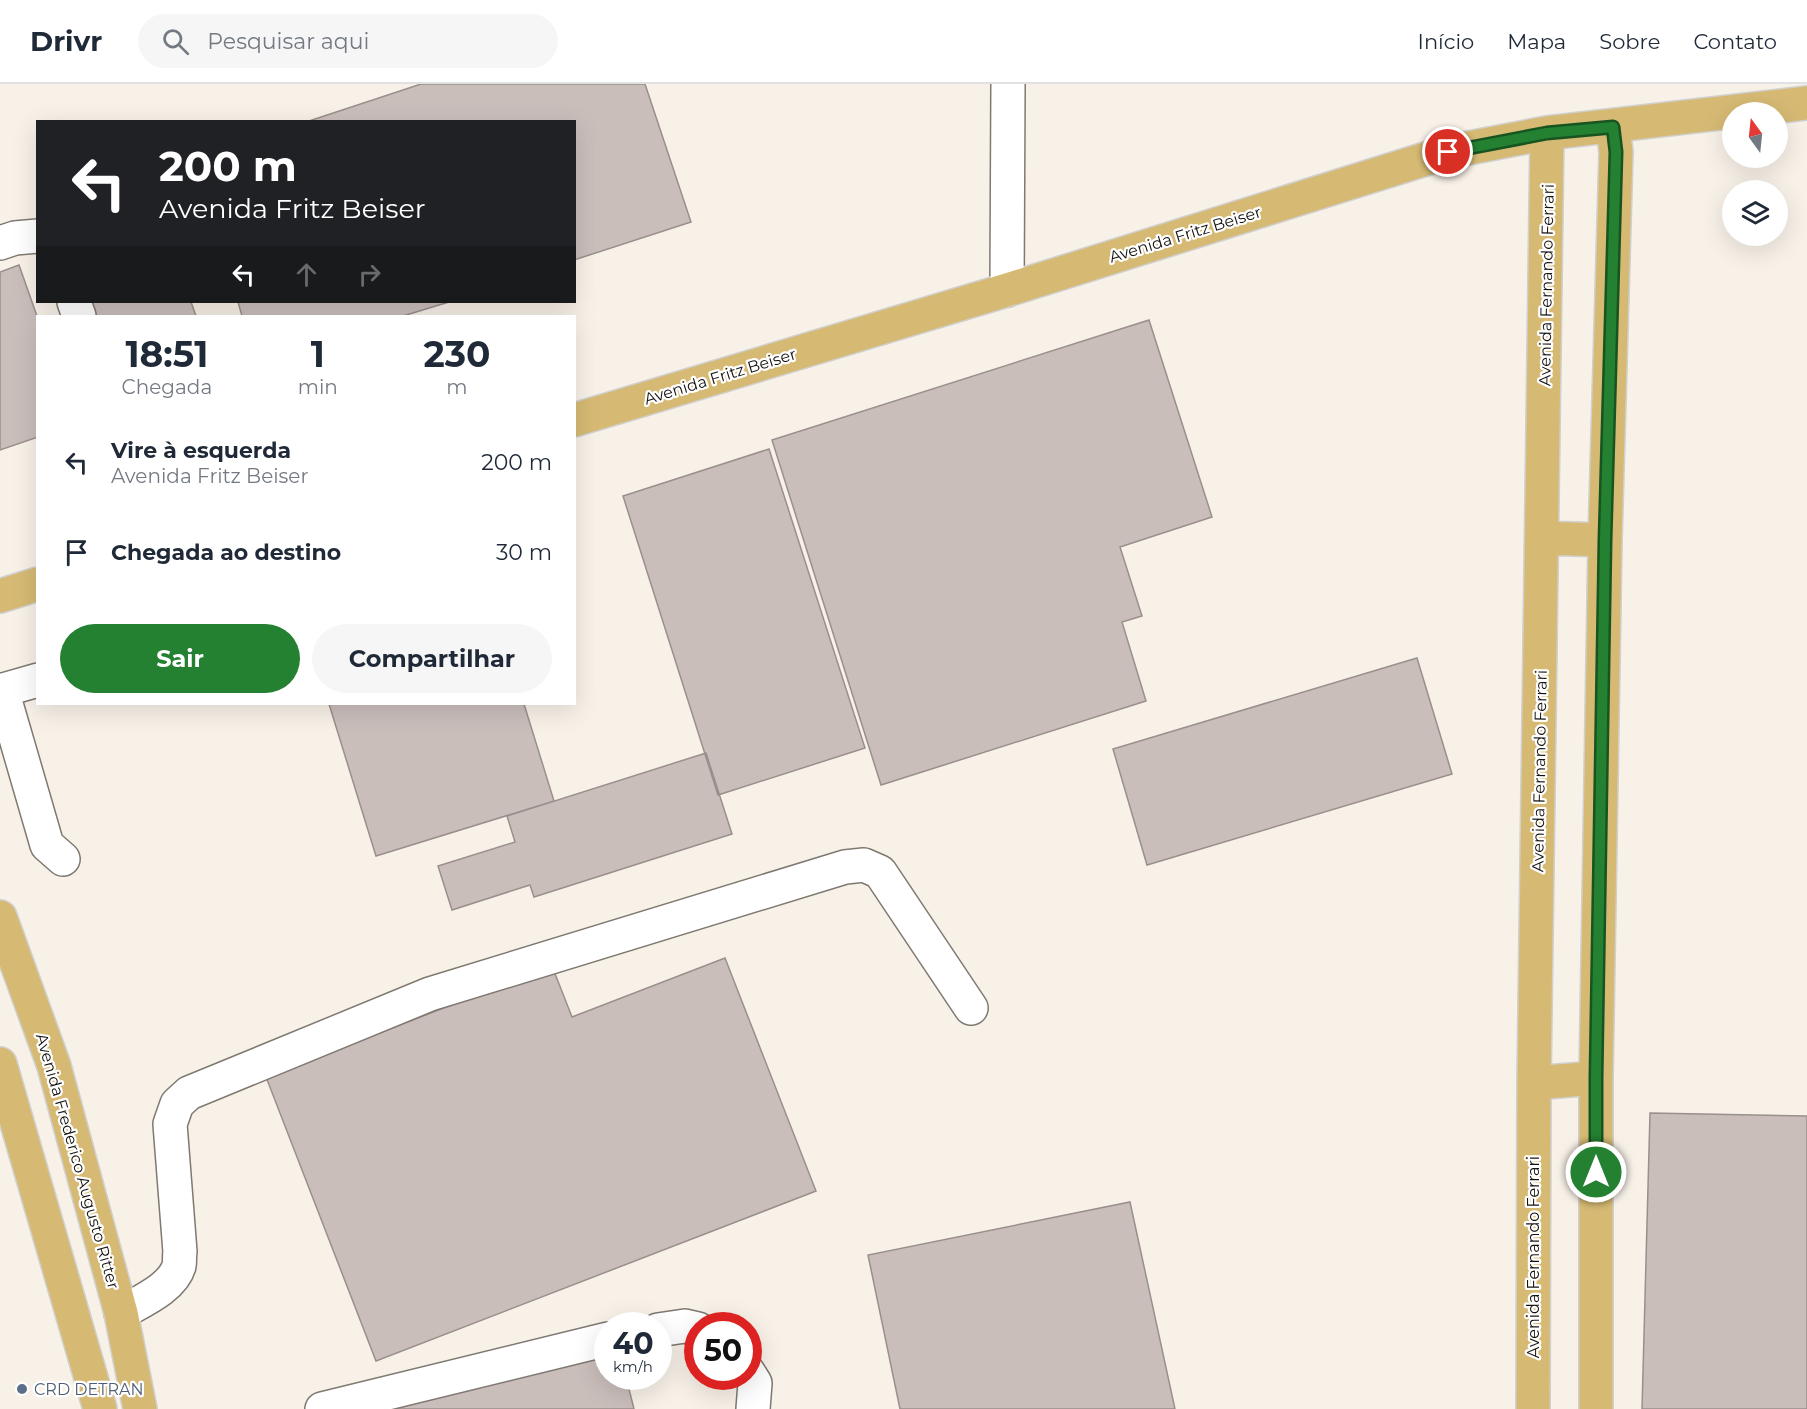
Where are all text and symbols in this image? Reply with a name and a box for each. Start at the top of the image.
search box [138,14,558,68]
text: Drivr [30,24,102,58]
icon: search [159,25,192,58]
text: Pesquisar aqui [207,28,369,55]
text: Início [1418,29,1474,54]
text: Mapa [1507,29,1566,54]
text: Sobre [1599,29,1660,54]
text: Contato [1693,29,1777,54]
north arrow [1722,102,1788,168]
map controls [1722,102,1788,246]
pin [1422,126,1473,177]
icon: arrive [1431,135,1464,168]
text: 200 m [159,140,297,192]
icon: left [60,144,138,222]
button: layers [1722,180,1788,246]
street label: Avenida Fernando Ferrari [1535,184,1558,386]
text: Avenida Fritz Beiser [159,192,426,225]
street label: Avenida Fritz Beiser [1107,202,1263,267]
icon: left [227,258,260,291]
icon: ahead [290,258,323,291]
icon: right [353,258,386,291]
text: 18:51 [125,332,208,376]
text: 1 [311,332,325,376]
text: 230 [423,332,490,376]
street label: Avenida Fritz Beiser [642,344,798,409]
text: Chegada [122,375,212,399]
text: min [298,375,338,399]
text: m [446,375,468,399]
text: Vire à esquerda [111,437,291,464]
icon: left [60,446,93,479]
text: 200 m [481,449,552,476]
text: Avenida Fritz Beiser [111,464,308,488]
icon: arrive [60,536,93,569]
text: Chegada ao destino [111,539,341,566]
text: 30 m [496,539,552,566]
button: Sair [60,624,300,693]
button: Compartilhar [312,624,552,693]
street label: Avenida Fernando Ferrari [1528,670,1551,872]
street label: Avenida Frederico Augusto Ritter [32,1031,123,1291]
position arrow [1564,1140,1628,1204]
street label: Avenida Fernando Ferrari [1524,1156,1543,1358]
speed limit sign: 50 [684,1312,762,1390]
text: 40 [612,1325,654,1362]
text: km/h [613,1357,653,1376]
place label: CRD DETRAN [34,1380,143,1399]
marker: CRD DETRAN [15,1382,29,1396]

